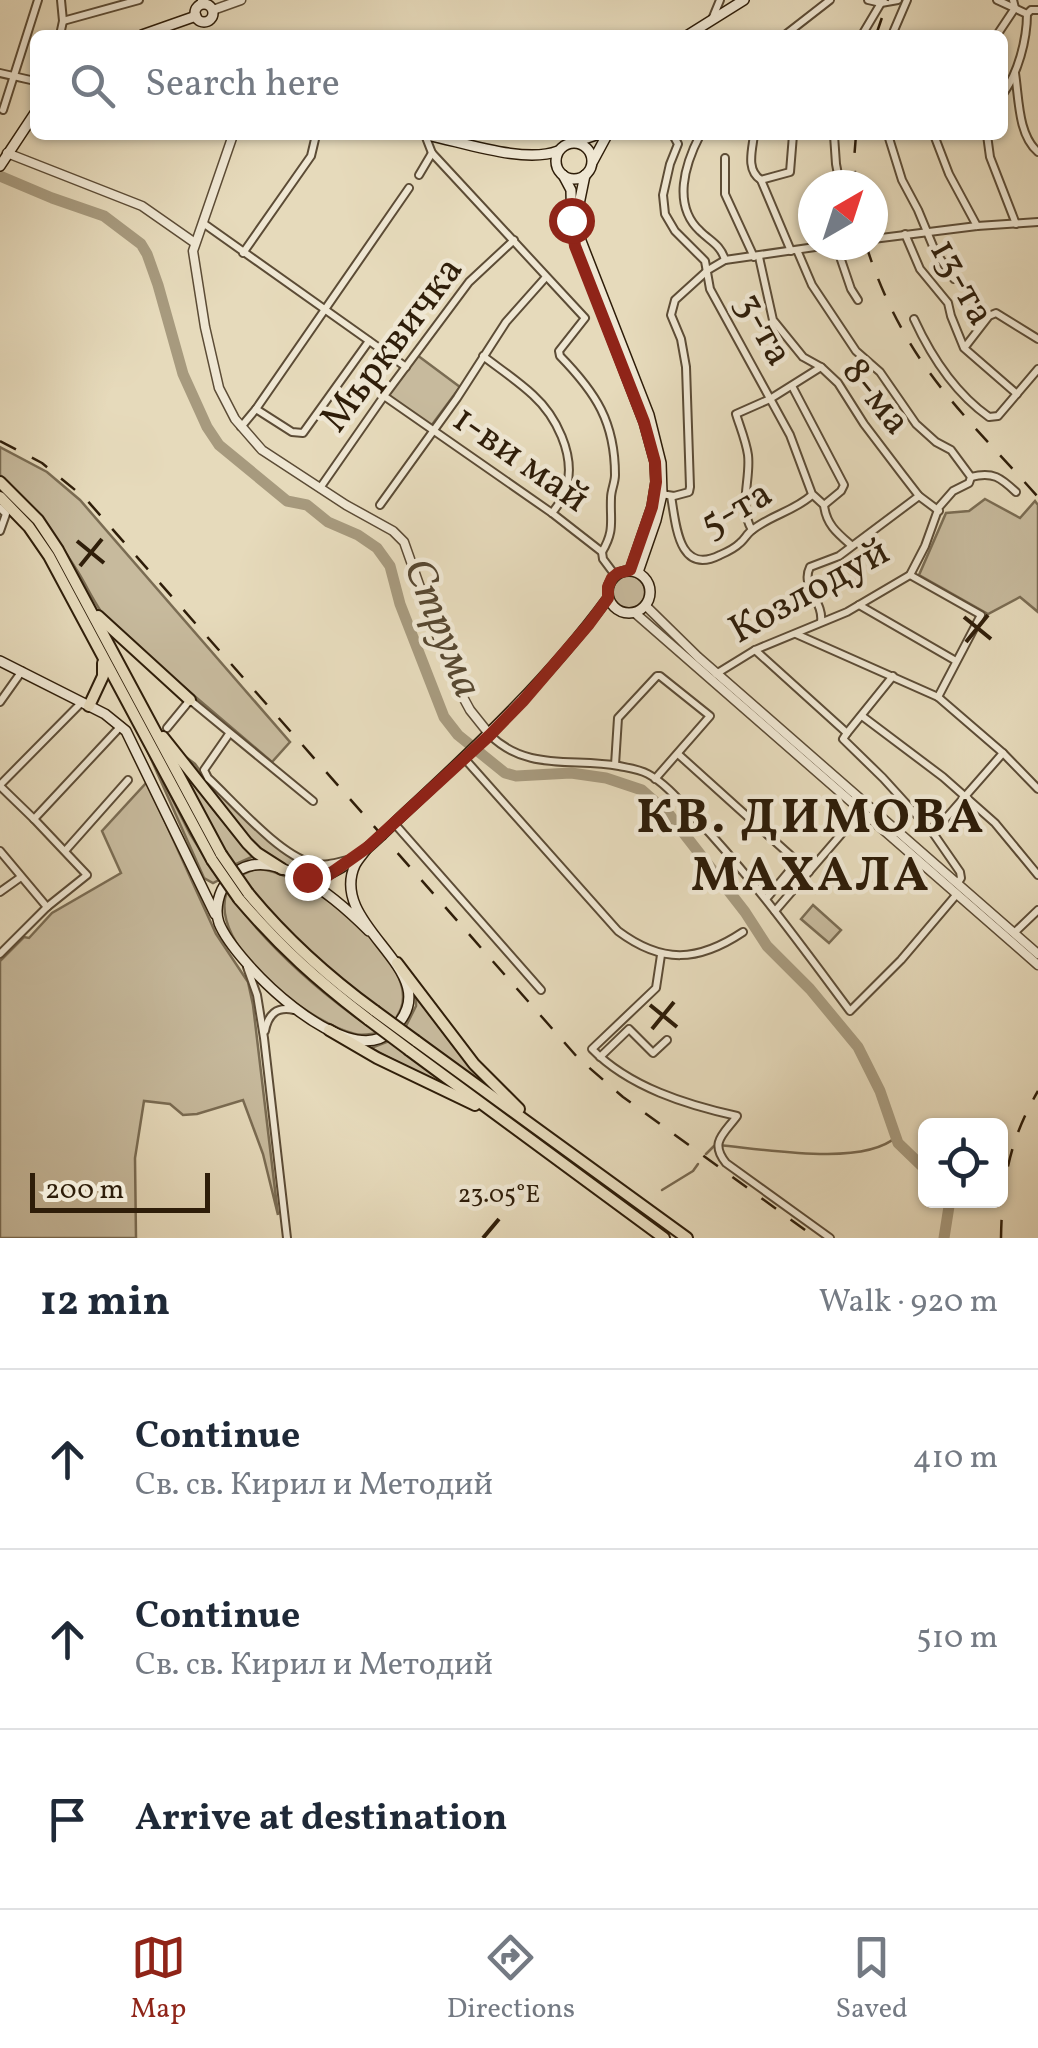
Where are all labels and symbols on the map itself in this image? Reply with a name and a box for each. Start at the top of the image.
north arrow [798,170,888,260]
route start [549,198,595,244]
street label: 13-та [914,229,1007,337]
street label: Мърквичка [308,246,478,445]
street label: 3-та [720,283,805,377]
street label: 8-ма [827,347,923,448]
street label: 1-ви май [440,393,599,528]
street label: 5-та [691,467,783,553]
street label: Козлодуй [720,525,900,660]
water label: Струма [386,550,495,707]
district label: КВ. ДИМОВА МАХАЛА [636,784,986,912]
route end [285,855,331,901]
scale bar [30,1168,210,1212]
text: 23.05°E [458,1178,540,1213]

